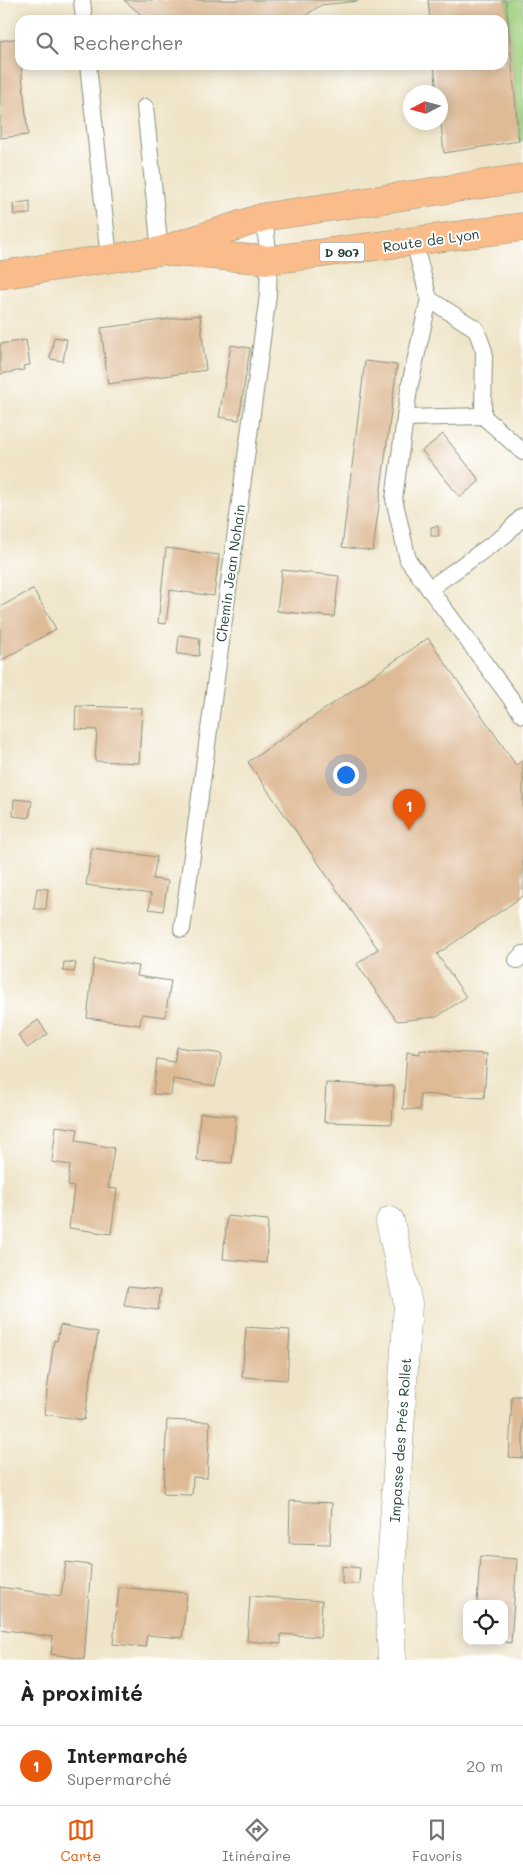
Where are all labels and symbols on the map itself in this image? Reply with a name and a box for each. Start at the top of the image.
north arrow [403,85,448,130]
street label: Route de Lyon [382,224,480,256]
road number: D 907 [320,242,364,262]
street label: Chemin Jean Nohain [211,503,249,643]
your location [333,762,359,788]
pin: 1 [393,789,425,830]
street label: Impasse des Prés Rollet [385,1357,415,1523]

